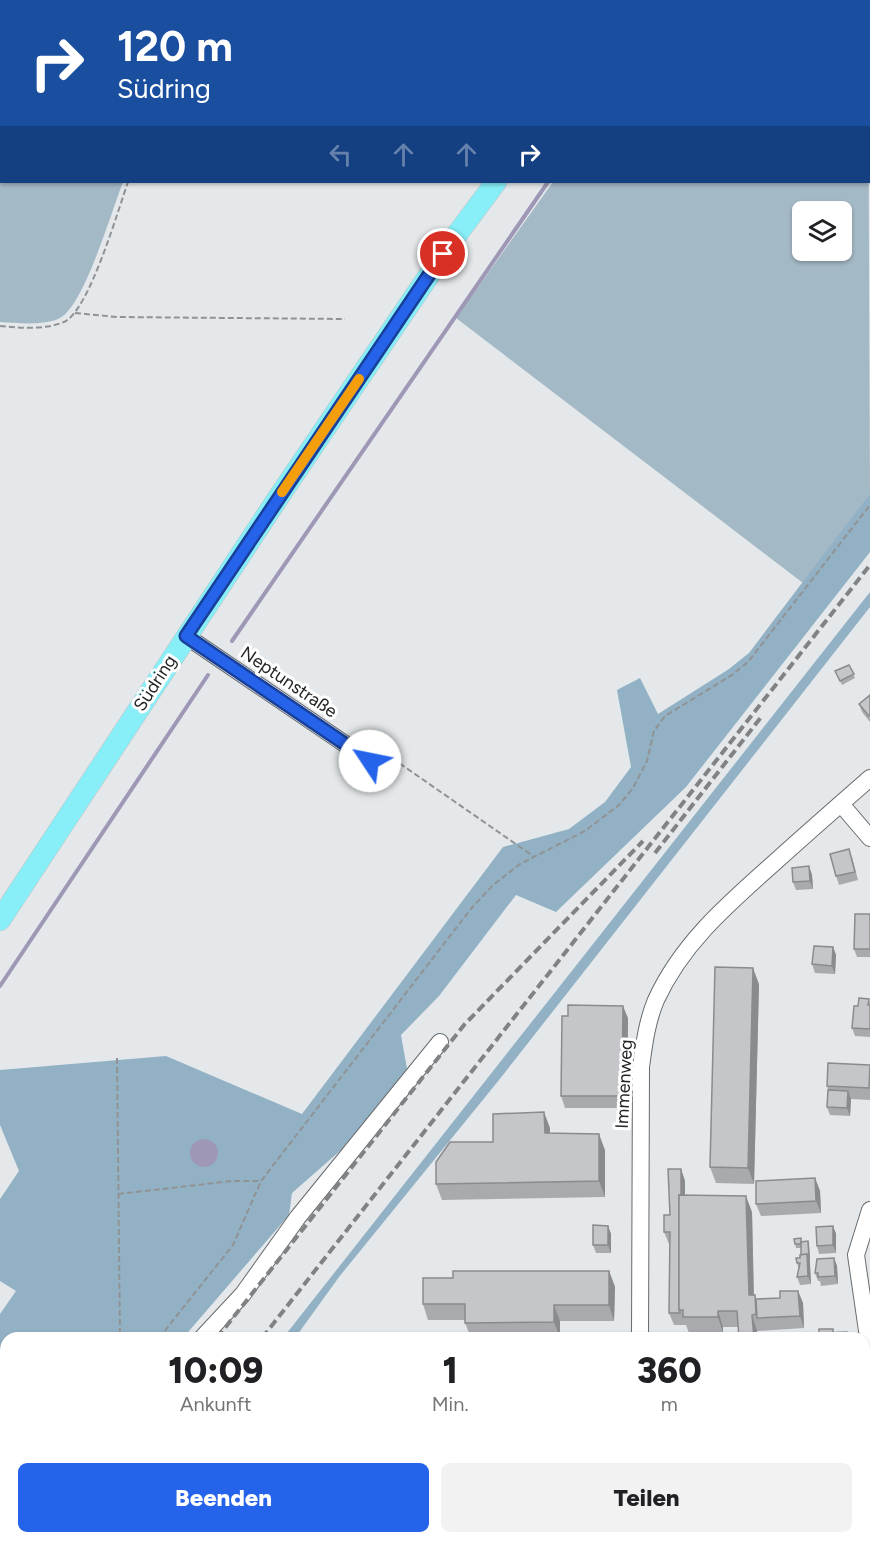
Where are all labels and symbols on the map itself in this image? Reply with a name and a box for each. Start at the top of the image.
pin [417,228,468,279]
street label: Neptunstraße [237,642,342,722]
street label: Südring [129,651,181,715]
position arrow [338,729,402,793]
street label: Immenweg [611,1039,637,1129]

